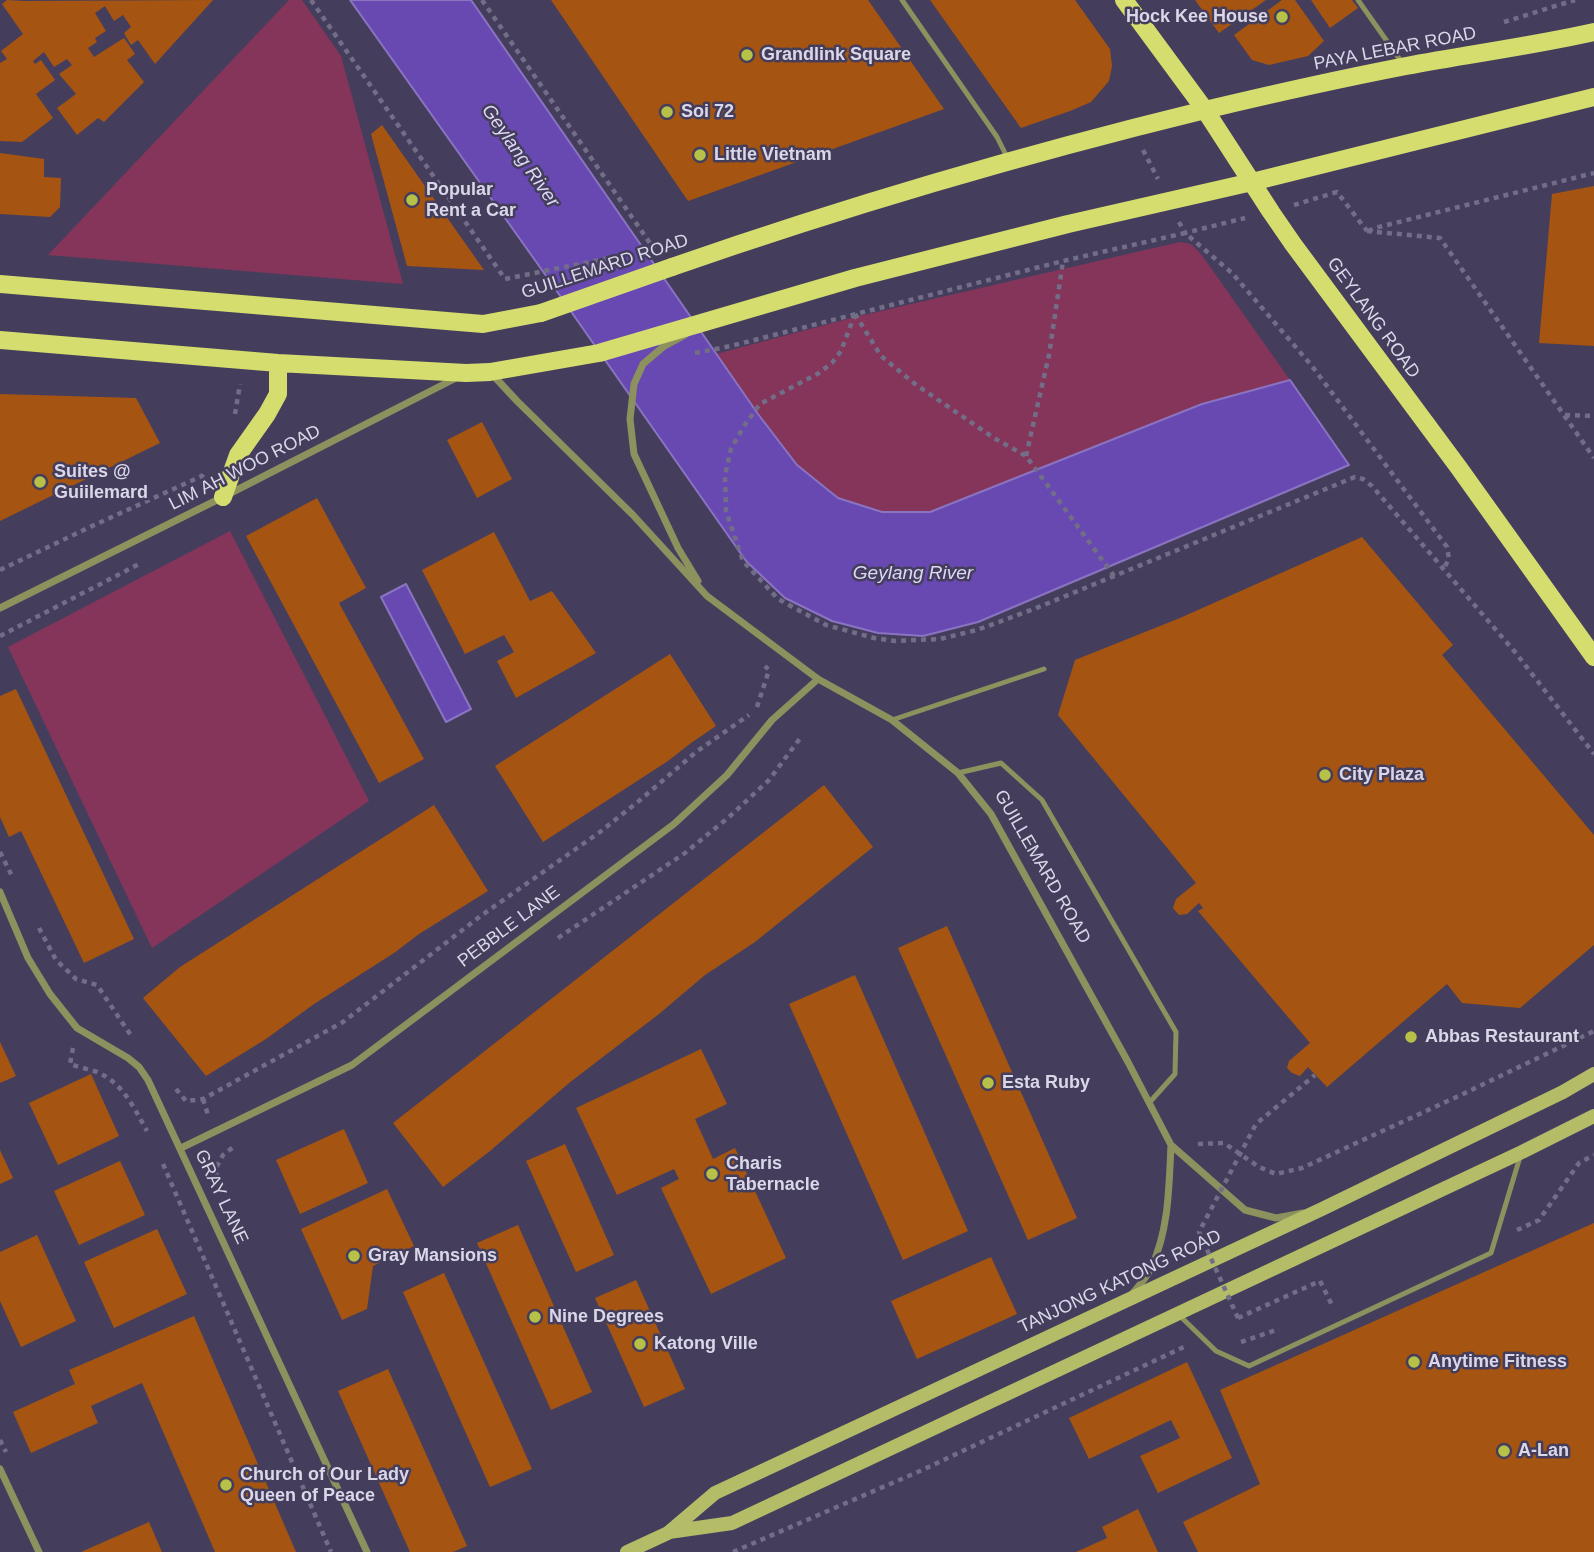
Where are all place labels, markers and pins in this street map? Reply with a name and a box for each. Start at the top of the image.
place label: Hock Kee House [1126,6,1268,28]
marker: Hock Kee House [1274,9,1290,25]
place label: Grandlink Square [761,44,911,66]
marker: Grandlink Square [739,47,755,63]
place label: Soi 72 [681,101,734,123]
marker: Soi 72 [659,104,675,120]
place label: Little Vietnam [714,144,832,166]
marker: Little Vietnam [692,147,708,163]
place label: Popular Rent a Car [426,179,516,222]
marker: Popular Rent a Car [404,192,420,208]
place label: Suites @ Guiilemard [54,461,148,504]
marker: Suites @ Guiilemard [32,474,48,490]
place label: City Plaza [1339,764,1424,786]
marker: City Plaza [1317,767,1333,783]
place label: Abbas Restaurant [1425,1026,1579,1048]
marker: Abbas Restaurant [1403,1029,1419,1045]
place label: Esta Ruby [1002,1072,1090,1094]
marker: Esta Ruby [980,1075,996,1091]
place label: Charis Tabernacle [726,1153,820,1196]
marker: Charis Tabernacle [704,1166,720,1182]
place label: Gray Mansions [368,1245,497,1267]
marker: Gray Mansions [346,1248,362,1264]
place label: Nine Degrees [549,1306,664,1328]
marker: Nine Degrees [527,1309,543,1325]
place label: Katong Ville [654,1333,758,1355]
marker: Katong Ville [632,1336,648,1352]
place label: Anytime Fitness [1428,1351,1567,1373]
marker: Anytime Fitness [1406,1354,1422,1370]
place label: A-Lan [1518,1440,1569,1462]
marker: A-Lan [1496,1443,1512,1459]
place label: Church of Our Lady Queen of Peace [240,1464,409,1506]
marker: Church of Our Lady Queen of Peace [218,1477,234,1493]

